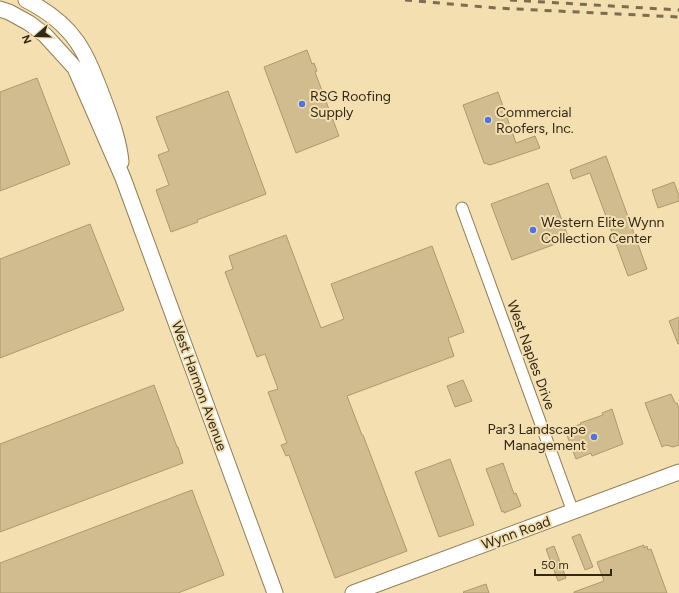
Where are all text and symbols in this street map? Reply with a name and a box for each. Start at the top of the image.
north arrow [16,16,56,56]
text: N [20,33,35,45]
place label: RSG Roofing Supply [310,88,391,121]
marker: RSG Roofing Supply [297,99,307,109]
place label: Commercial Roofers, Inc. [496,104,574,137]
marker: Commercial Roofers, Inc. [483,115,493,125]
place label: Western Elite Wynn Collection Center [541,214,665,247]
marker: Western Elite Wynn Collection Center [528,225,538,235]
street label: West Naples Drive [503,298,559,412]
street label: West Harmon Avenue [168,319,231,454]
place label: Par3 Landscape Management [487,421,586,454]
marker: Par3 Landscape Management [589,432,599,442]
street label: Wynn Road [479,513,553,553]
scale bar [535,551,611,577]
text: 50 m [541,558,569,572]

